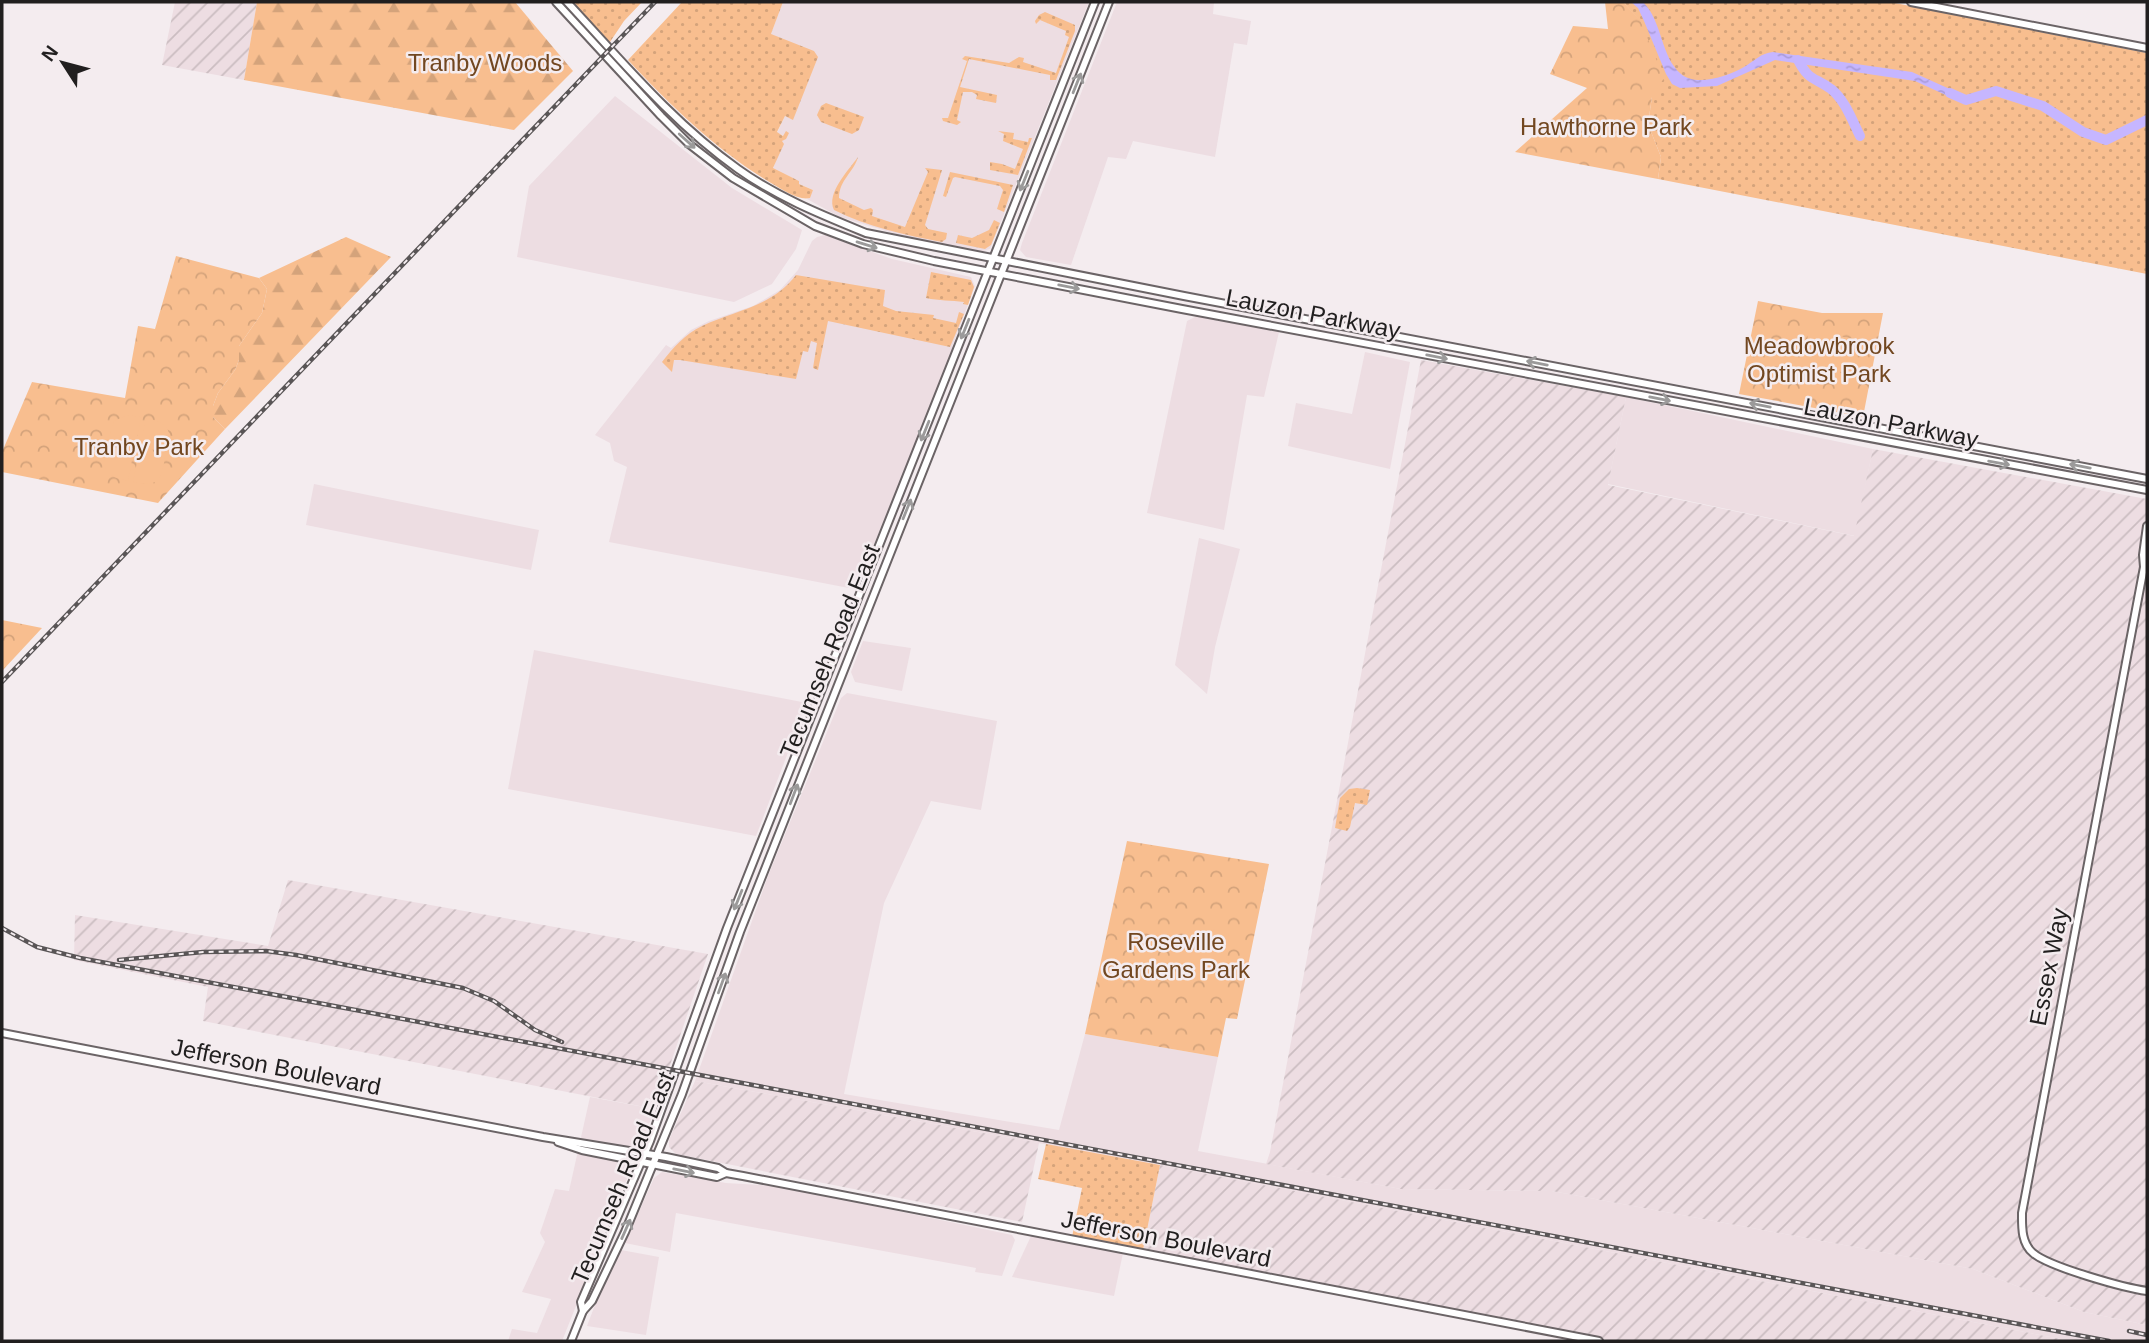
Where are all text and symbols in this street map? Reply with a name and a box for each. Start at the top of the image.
north arrow [28,28,98,98]
text: N [37,42,62,65]
park label: Tranby Woods [408,49,562,76]
one-way arrow [1072,72,1085,94]
park label: Hawthorne Park [1520,113,1693,140]
one-way arrow [678,133,695,150]
one-way arrow [1016,170,1029,192]
one-way arrow [856,239,878,252]
one-way arrow [1057,281,1080,294]
street label: Lauzon Parkway [1223,283,1403,344]
one-way arrow [958,318,971,340]
park label: Meadowbrook Optimist Park [1744,332,1895,387]
one-way arrow [1425,351,1448,364]
one-way arrow [1526,355,1549,369]
street label: Lauzon Parkway [1801,392,1981,453]
one-way arrow [1648,393,1671,407]
one-way arrow [1749,398,1772,412]
one-way arrow [917,420,930,442]
park label: Tranby Park [74,433,205,460]
one-way arrow [1987,457,2010,470]
one-way arrow [2069,459,2092,472]
one-way arrow [902,499,915,521]
street label: Tecumseh Road East [774,540,885,762]
one-way arrow [789,783,802,805]
one-way arrow [730,889,743,910]
street label: Essex Way [2024,906,2073,1028]
park label: Roseville Gardens Park [1102,928,1251,983]
one-way arrow [716,973,729,994]
street label: Jefferson Boulevard [169,1033,383,1100]
street label: Tecumseh Road East [566,1067,680,1288]
one-way arrow [672,1165,695,1178]
street label: Jefferson Boulevard [1059,1205,1273,1272]
one-way arrow [620,1219,633,1240]

